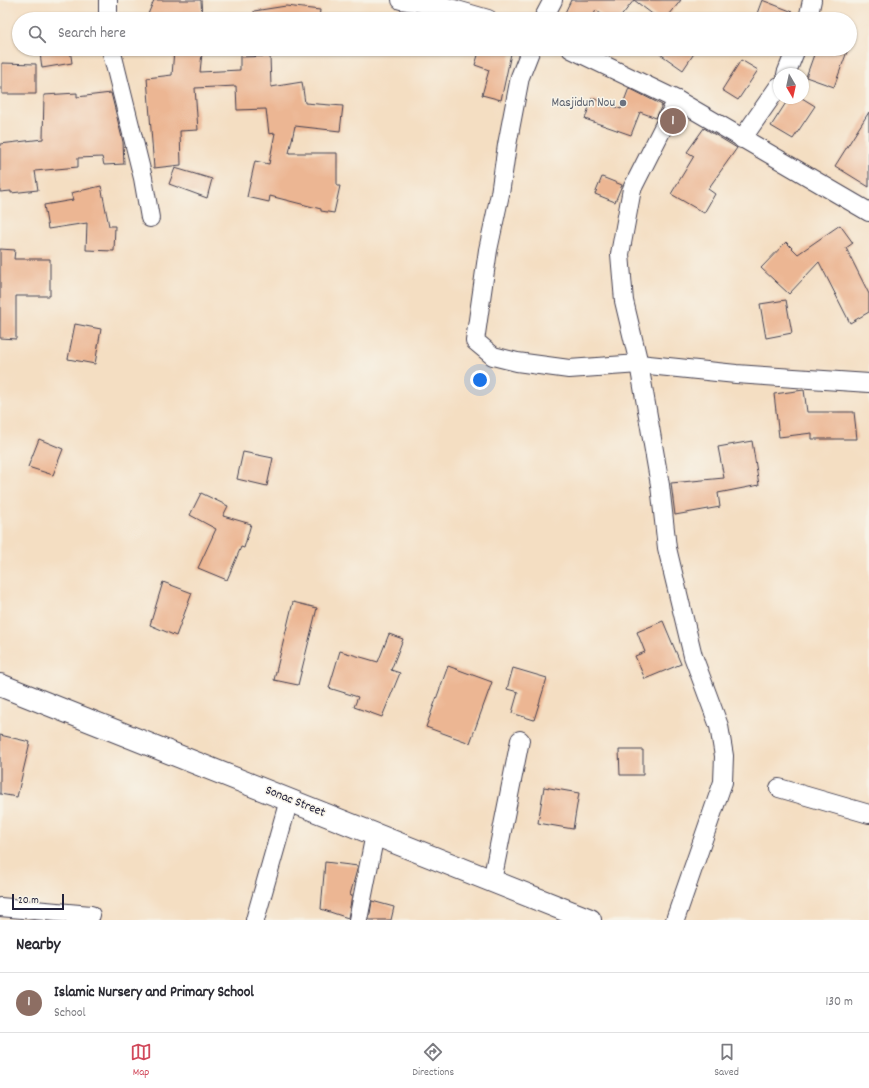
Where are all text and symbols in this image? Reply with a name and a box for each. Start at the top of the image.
search box [12,12,857,56]
icon: search [26,23,48,45]
text: Search here [58,23,126,45]
north arrow [773,68,809,104]
place label: Masjidun Nou [552,94,615,113]
marker: Masjidun Nou [618,98,628,108]
pin: 1 [660,106,686,136]
your location [470,370,490,390]
street label: Sonac Street [262,781,328,823]
scale bar [12,892,64,911]
text: 20 m [18,893,39,909]
text: Nearby [16,934,60,958]
text: Islamic Nursery and Primary School [54,982,254,1004]
text: 1 [28,993,30,1012]
text: 130 m [825,993,853,1012]
text: School [54,1004,86,1023]
tab: Map [130,1041,152,1081]
tab: Directions [412,1041,454,1081]
tab: Saved [714,1041,739,1081]

